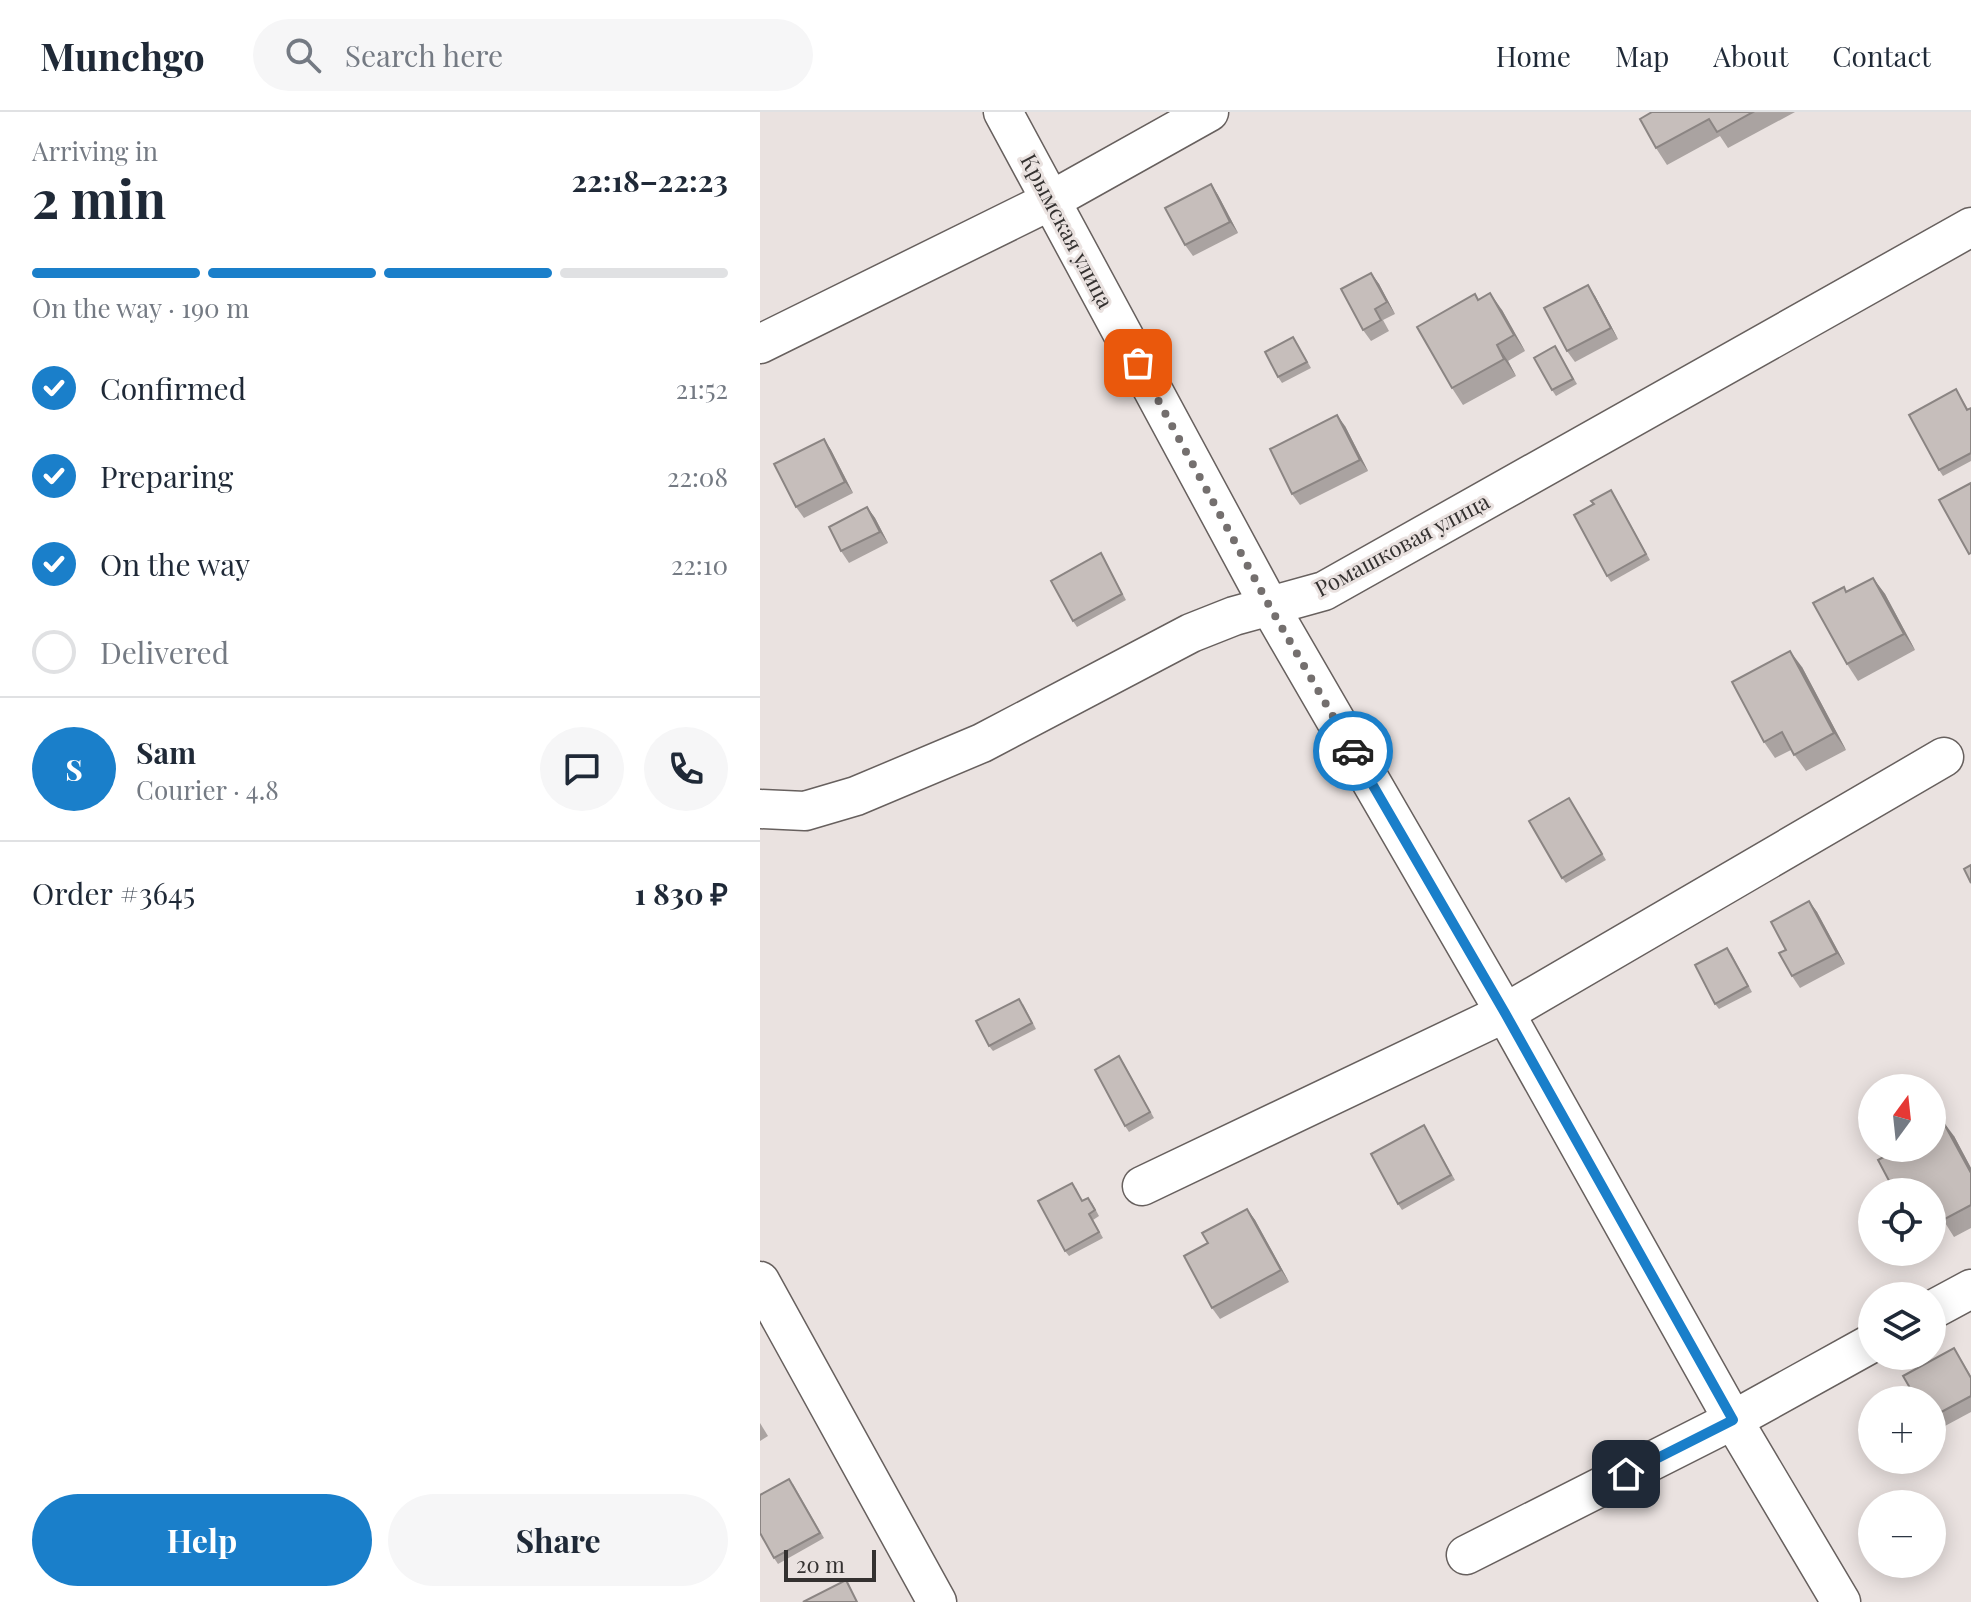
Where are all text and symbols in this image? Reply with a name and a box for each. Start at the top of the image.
search box [253,19,813,91]
text: Munchgo [40,30,205,81]
icon: search [281,33,325,77]
text: Search here [345,35,503,75]
text: Home [1496,37,1571,74]
text: Map [1615,37,1669,74]
text: About [1713,37,1788,74]
text: Contact [1832,37,1931,74]
text: Arriving in [32,133,158,168]
street label: Крымская улица [1015,148,1121,313]
text: 22:18–22:23 [571,160,728,200]
text: 2 min [32,163,166,232]
text: On the way · 190 m [32,290,249,325]
pin [1104,329,1172,397]
icon: bag [1116,341,1160,385]
icon: check [32,366,76,410]
text: Confirmed [100,368,246,408]
text: 21:52 [676,371,728,406]
icon: check [32,454,76,498]
text: Preparing [100,456,233,496]
text: 22:08 [667,459,728,494]
street label: Ромашковая улица [1309,485,1494,603]
icon: check [32,542,76,586]
text: On the way [100,544,250,584]
text: 22:10 [671,547,728,582]
text: Delivered [100,632,229,672]
courier [1313,711,1393,791]
button: chat [540,727,624,811]
button: phone [644,727,728,811]
icon: car [1331,729,1375,773]
text: Sam [136,732,196,772]
text: S [65,749,83,789]
text: Courier · 4.8 [136,772,279,807]
text: Order #3645 [32,873,195,913]
text: 1 830 ₽ [635,873,728,913]
north arrow [1858,1074,1946,1162]
map controls [1858,1074,1946,1578]
button: locate [1858,1178,1946,1266]
button: layers [1858,1282,1946,1370]
button: + [1858,1386,1946,1474]
pin [1592,1440,1660,1508]
icon: home [1604,1452,1648,1496]
button: − [1858,1490,1946,1578]
button: Help [32,1494,372,1586]
button: Share [388,1494,728,1586]
scale bar [784,1546,876,1582]
text: 20 m [796,1549,845,1579]

